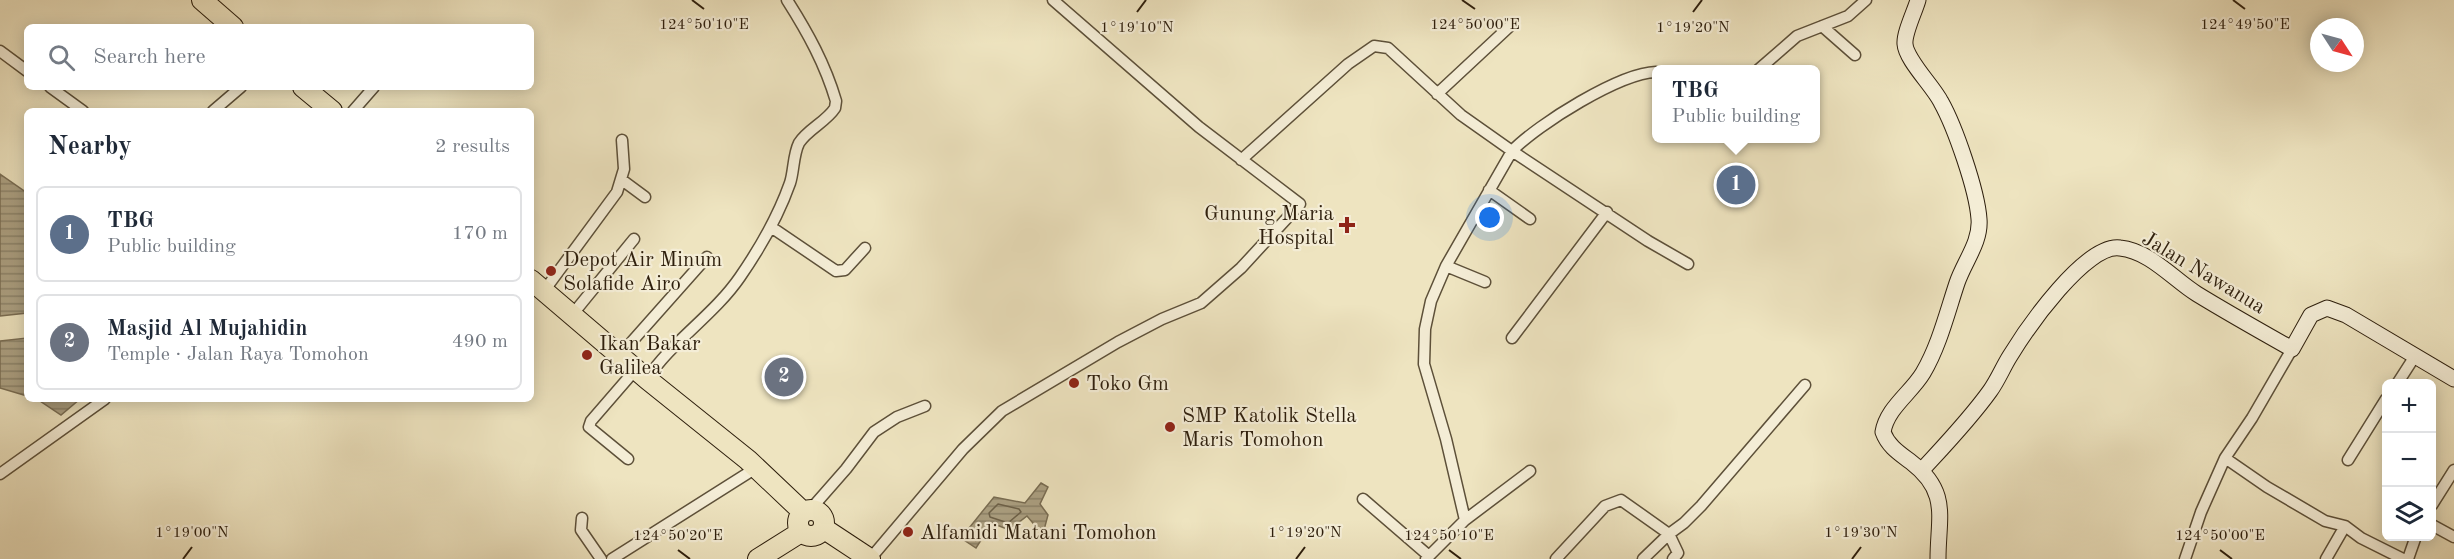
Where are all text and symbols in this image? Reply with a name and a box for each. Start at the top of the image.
text: 124°50'10"E [659,18,749,33]
text: 124°50'00"E [1430,18,1520,33]
text: 124°49'50"E [2200,18,2290,33]
north arrow [2310,18,2364,72]
text: 1°19'10"N [1100,21,1174,36]
text: 1°19'20"N [1656,21,1730,36]
search box [24,24,534,90]
icon: search [45,41,78,74]
text: Search here [93,46,206,68]
popup [1652,65,1820,143]
text: TBG [1672,80,1719,102]
text: Public building [1672,107,1800,127]
text: Nearby [48,134,132,160]
text: 2 results [435,137,510,157]
pin: 1 [1716,162,1756,207]
your location [1475,203,1504,232]
place label: Gunung Maria Hospital [1204,204,1334,249]
text: TBG [107,210,154,232]
marker: Gunung Maria Hospital [1338,216,1356,234]
text: 1 [64,224,75,244]
text: 170 m [452,224,508,244]
street label: Jalan Nawanua [2138,228,2269,318]
text: Public building [107,237,236,257]
place label: Depot Air Minum Solafide Airo [563,250,722,295]
marker: Depot Air Minum Solafide Airo [544,264,558,278]
text: Masjid Al Mujahidin [107,318,308,340]
text: 2 [64,332,75,352]
text: 490 m [452,332,508,352]
place label: Ikan Bakar Galilea [599,334,701,379]
text: Temple · Jalan Raya Tomohon [107,345,369,365]
marker: Ikan Bakar Galilea [580,348,594,362]
pin: 2 [764,354,804,400]
place label: Toko Gm [1086,374,1169,395]
marker: Toko Gm [1067,376,1081,390]
map controls [2382,379,2436,541]
button: + [2382,379,2436,433]
place label: SMP Katolik Stella Maris Tomohon [1182,406,1357,451]
marker: SMP Katolik Stella Maris Tomohon [1163,420,1177,434]
button: − [2382,433,2436,487]
button: layers [2382,487,2436,541]
place label: Alfamidi Matani Tomohon [920,523,1157,544]
marker: Alfamidi Matani Tomohon [901,525,915,539]
text: 1°19'00"N [155,526,229,541]
text: 1°19'20"N [1268,526,1342,541]
text: 1°19'30"N [1824,526,1898,541]
text: 124°50'20"E [633,529,723,544]
text: 124°50'10"E [1404,529,1494,544]
text: 124°50'00"E [2175,529,2265,544]

